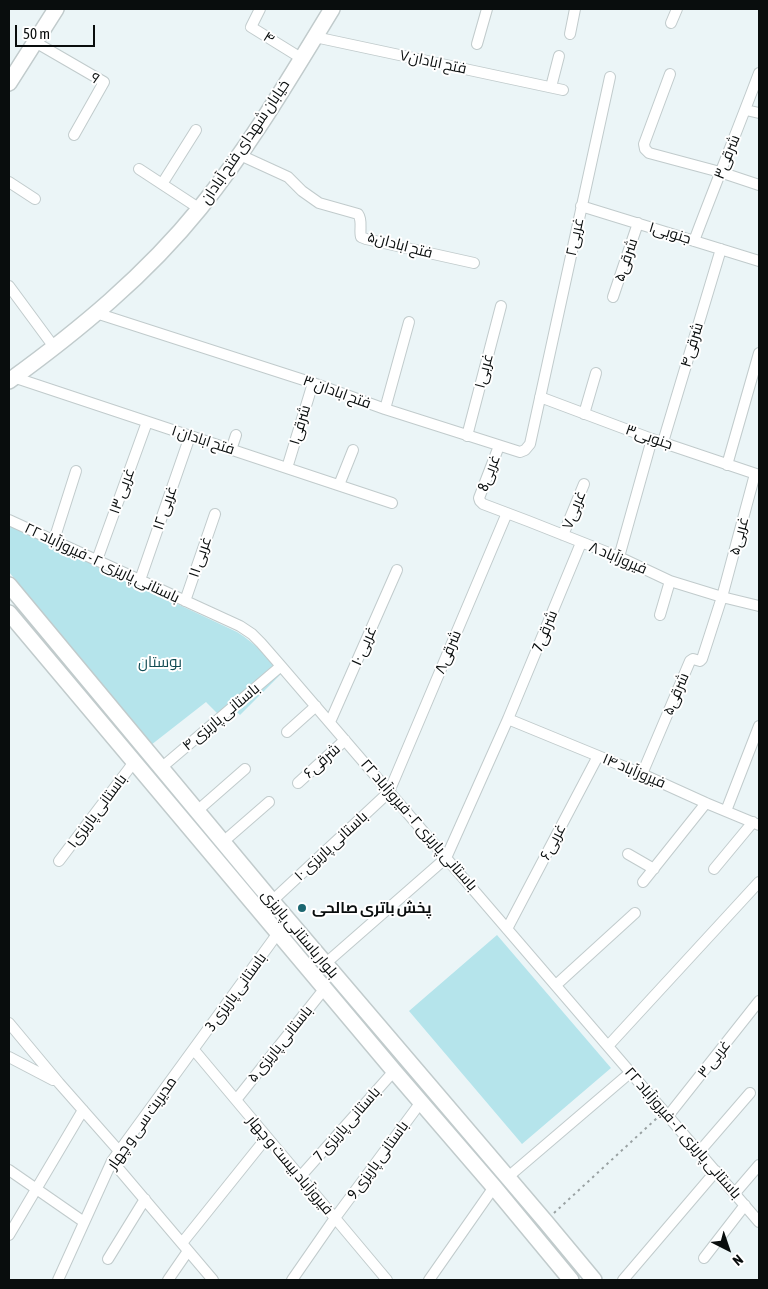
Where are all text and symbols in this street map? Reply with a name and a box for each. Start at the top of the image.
scale bar [18,15,98,47]
text: 50 m [23,25,50,42]
street label: ۴ [260,28,278,48]
street label: فتح ابادان۷ [398,46,468,78]
street label: ۹ [87,68,103,88]
street label: خیابان شهدای فتح آبادان [197,76,293,208]
street label: شرقی۳ [710,132,744,182]
street label: غربی۲ [562,216,588,258]
street label: جنوبی۱ [647,218,693,248]
street label: فتح ابادان۵ [365,228,435,262]
street label: شرقی۵ [610,236,642,284]
street label: شرقی۴ [677,320,707,370]
street label: غربی۱ [471,352,497,390]
street label: فتح ابادان ۳ [301,371,373,413]
street label: شرقی۱ [285,403,315,447]
street label: فتح ابادان ۱ [169,421,237,459]
street label: جنوبی۳ [623,421,675,453]
street label: غربی8 [474,452,504,494]
street label: غربی ۱۳ [105,466,139,516]
street label: غربی ۱۲ [149,484,181,532]
street label: غربی۷ [558,488,590,532]
street label: غربی۵ [725,515,753,557]
street label: باستانی پاریزی ۲ - فیروزآباد ۲۲ [22,519,182,607]
street label: غربی ۱۱ [185,534,215,580]
street label: فیروزآباد ۸ [586,538,650,578]
street label: شرقی7 [529,608,561,654]
street label: غربی ۱۰ [347,624,381,668]
street label: شرقی۸ [431,628,465,676]
park label: بوستان [138,653,182,671]
street label: شرقی۵ [659,670,693,718]
street label: باستانی پاریزی ۴ [179,679,263,755]
street label: شرقی۶ [300,740,344,782]
street label: فیروزآباد ۱۴ [600,750,668,792]
street label: باستانی پاریزی ۲ - فیروزآباد ۲۲ [357,755,481,895]
street label: باستانی پاریزی۱ [63,770,131,852]
street label: باستانی پاریزی ۱۰ [291,807,371,885]
street label: غربی۶ [536,821,570,863]
street label: بلوار باستانی پاریزی [258,886,342,982]
place label: پخش باتری صالحی [312,899,432,917]
marker: پخش باتری صالحی [296,902,308,914]
street label: باستانی پاریزی 3 [202,949,270,1035]
street label: باستانی پاریزی ۵ [244,1002,316,1086]
street label: غربی ۳ [694,1037,734,1081]
street label: باستانی پاریزی ۲ - فیروزآباد ۲۲ [621,1063,745,1203]
street label: مدیریت سی و چهار [103,1073,181,1173]
street label: باستانی پاریزی 7 [310,1083,384,1165]
street label: فیروزآباد بیست و چهار [243,1112,337,1218]
street label: باستانی پاریزی 9 [344,1117,412,1203]
north arrow [703,1224,753,1274]
text: N [729,1252,746,1269]

